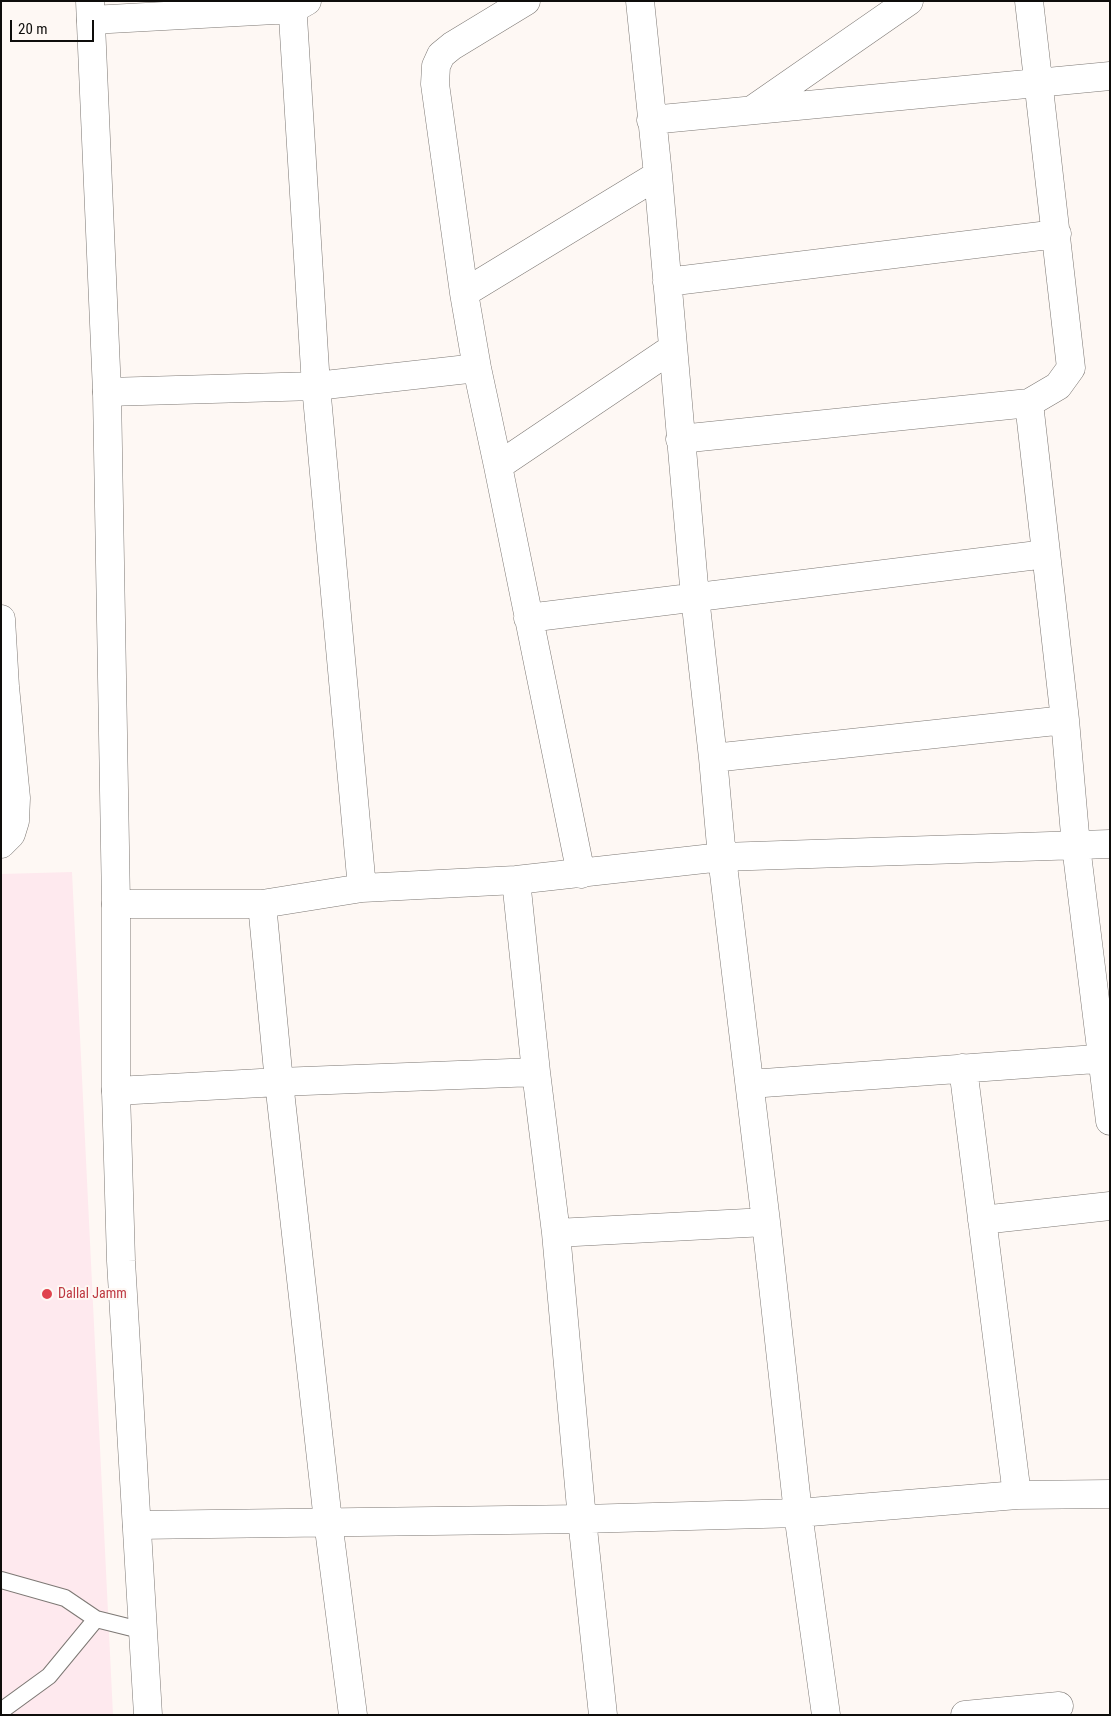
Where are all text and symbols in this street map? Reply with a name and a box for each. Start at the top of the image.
scale bar [12,10,96,42]
text: 20 m [18,20,48,38]
place label: Dallal Jamm [58,1286,127,1302]
marker: Dallal Jamm [40,1287,54,1301]

